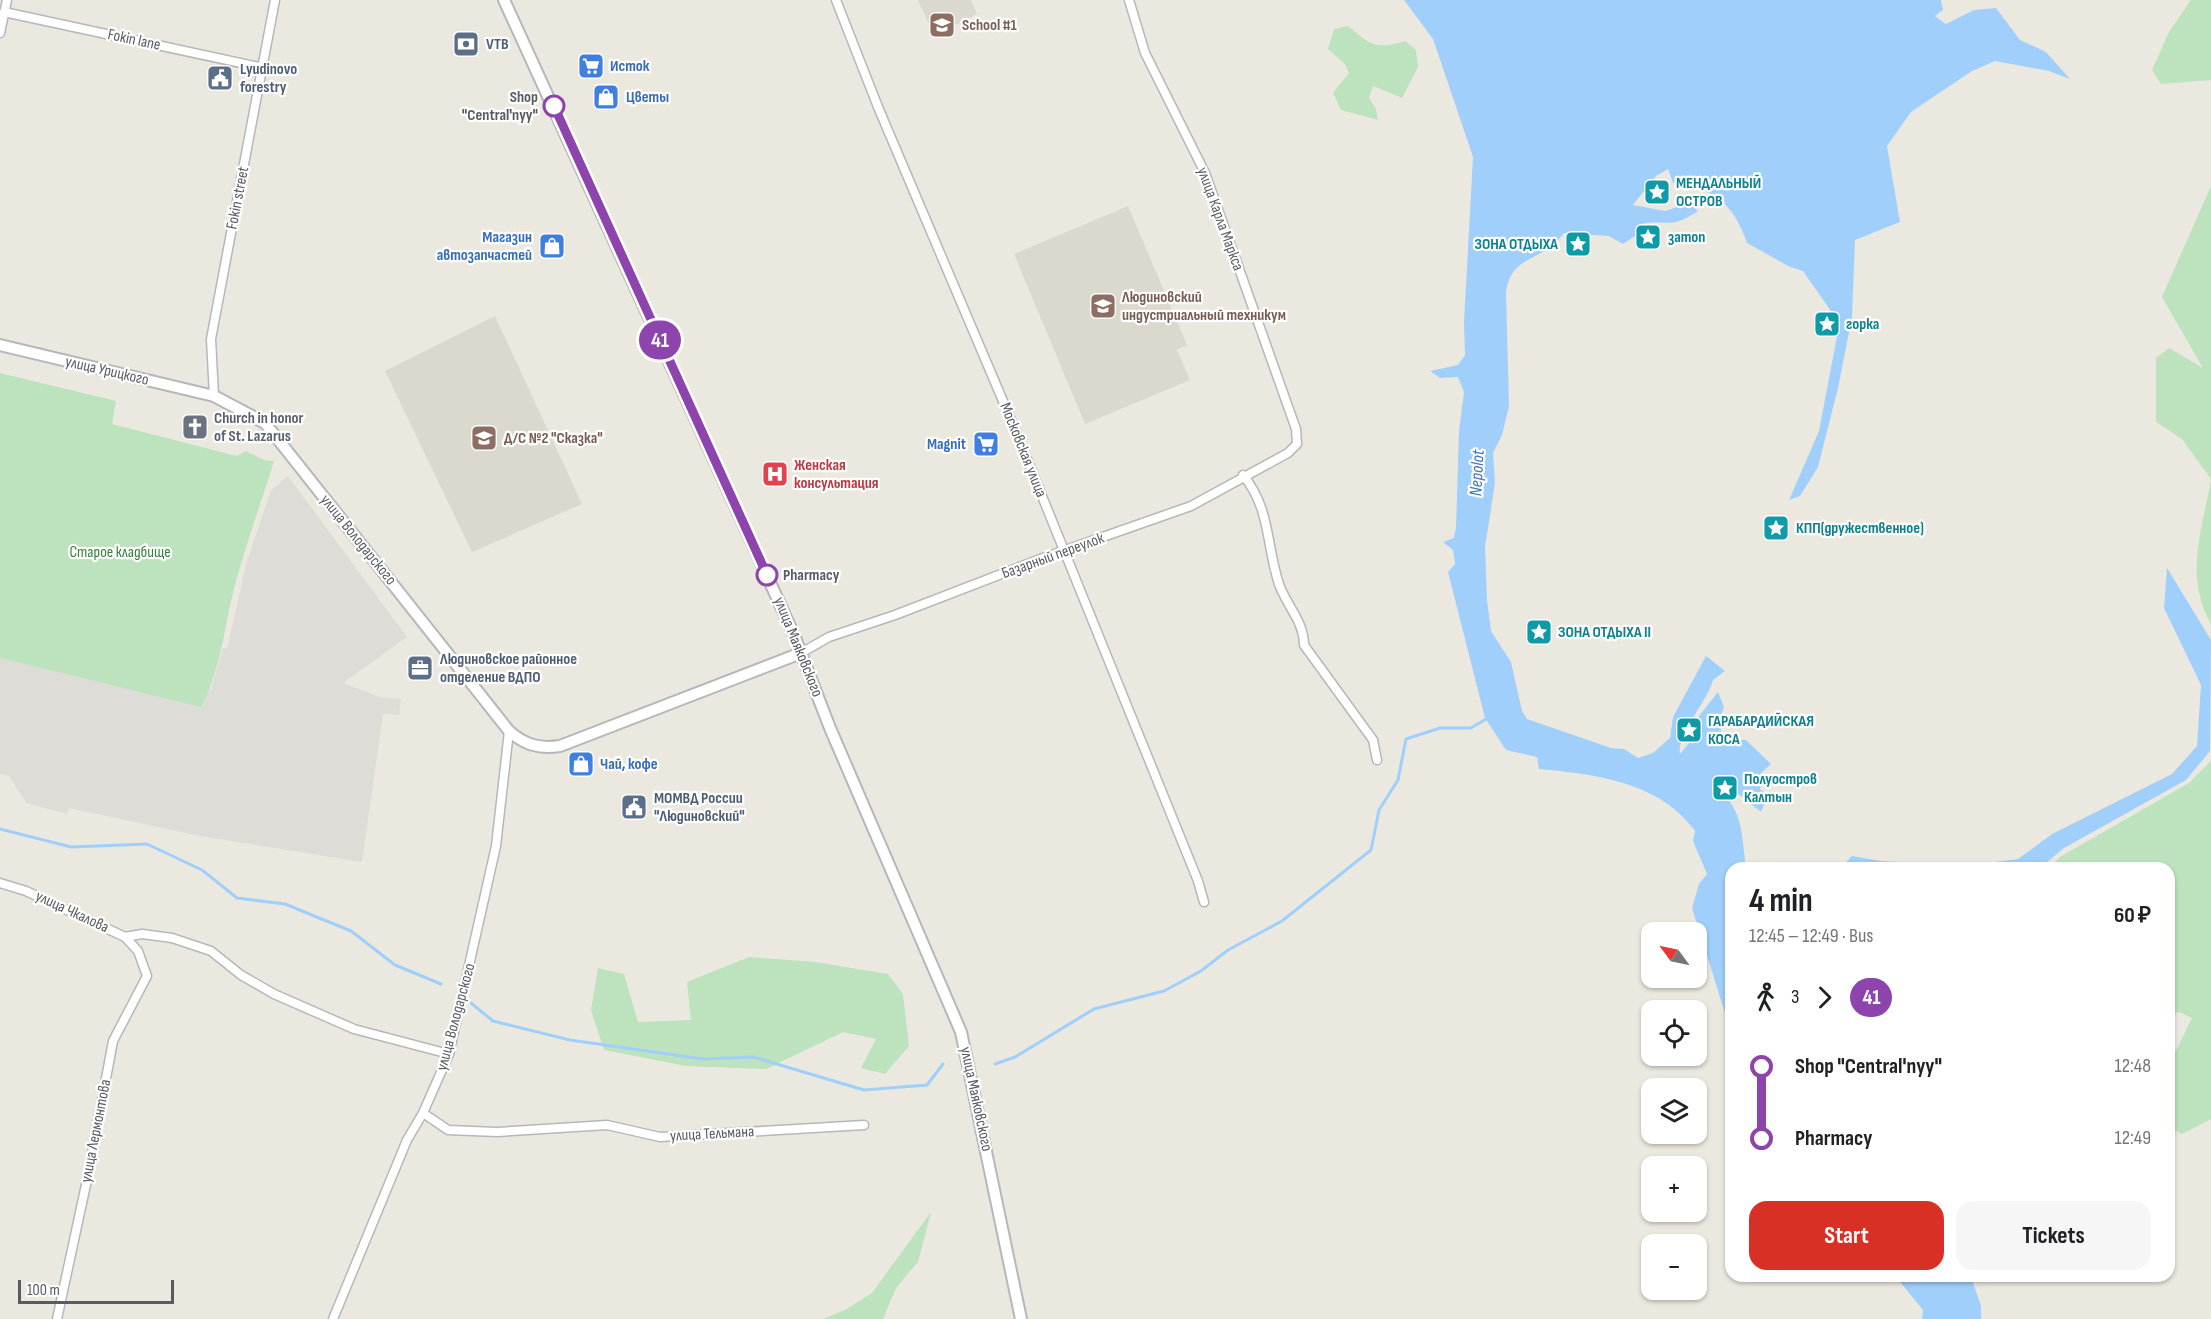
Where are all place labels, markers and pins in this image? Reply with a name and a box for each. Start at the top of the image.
school or university icon: School #1 [927,10,957,40]
place label: School #1 [962,16,1018,35]
bank icon: VTB [451,29,481,59]
place label: VTB [486,35,509,54]
supermarket icon: Исток [576,51,606,81]
place label: Исток [610,57,650,76]
place label: Lyudinovo forestry [240,60,297,97]
public building icon: Lyudinovo forestry [205,63,235,93]
shop icon: Цветы [591,82,621,112]
place label: Shop "Central'nyy" [462,88,538,125]
place label: Цветы [626,88,669,107]
marker: Shop "Central'nyy" [543,95,565,117]
place label: МЕНДАЛЬНЫЙ ОСТРОВ [1676,174,1761,211]
place icon: МЕНДАЛЬНЫЙ ОСТРОВ [1642,177,1672,207]
place icon: затоп [1633,222,1663,252]
place label: Магазин автозапчастей [437,228,532,265]
place label: затоп [1668,228,1705,247]
place icon: ЗОНА ОТДЫХА [1563,229,1593,259]
shop icon: Магазин автозапчастей [537,231,567,261]
place label: ЗОНА ОТДЫХА [1474,235,1558,254]
place label: Людиновский индустриальный техникум [1121,288,1286,325]
school or university icon: Людиновский индустриальный техникум [1088,291,1118,321]
place icon: горка [1812,309,1842,339]
place label: горка [1846,315,1879,334]
place label: Church in honor of St. Lazarus [214,409,304,446]
church icon: Church in honor of St. Lazarus [180,412,210,442]
school or university icon: Д/С №2 "Сказка" [469,423,499,453]
place label: Д/С №2 "Сказка" [504,429,603,448]
supermarket icon: Magnit [971,429,1001,459]
place label: Magnit [927,435,966,454]
place label: Женская консультация [794,456,879,493]
hospital icon: Женская консультация [760,459,790,489]
place icon: КПП(дружественное) [1761,513,1791,543]
place label: КПП(дружественное) [1796,519,1924,538]
marker: Pharmacy [756,564,778,586]
place label: Pharmacy [783,566,840,585]
place icon: ЗОНА ОТДЫХА II [1524,617,1554,647]
place label: ЗОНА ОТДЫХА II [1558,623,1651,642]
place label: Людиновское районное отделение ВДПО [439,650,577,687]
office icon: Людиновское районное отделение ВДПО [405,653,435,683]
place label: ГАРАБАРДИЙСКАЯ КОСА [1708,712,1814,749]
place icon: ГАРАБАРДИЙСКАЯ КОСА [1674,715,1704,745]
shop icon: Чай, кофе [566,749,596,779]
place label: Чай, кофе [600,755,658,774]
place label: Полуостров Калтын [1744,770,1817,807]
place icon: Полуостров Калтын [1710,773,1740,803]
place label: МОМВД России "Людиновский" [654,789,745,826]
public building icon: МОМВД России "Людиновский" [619,792,649,822]

